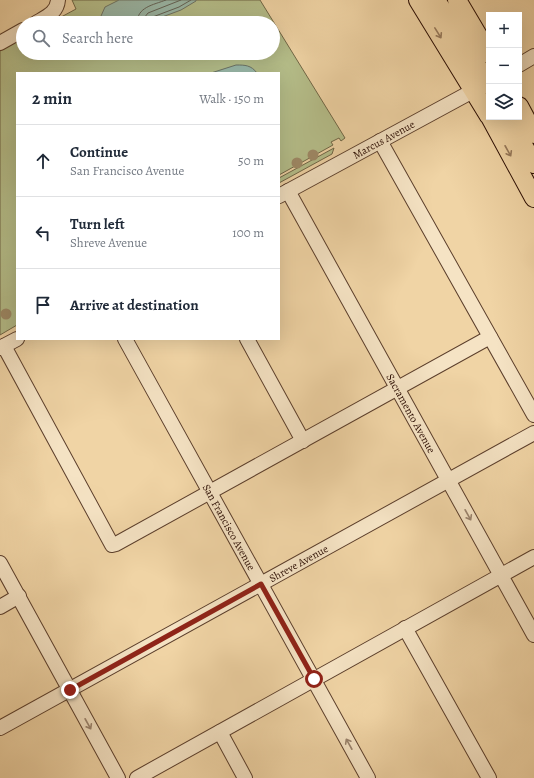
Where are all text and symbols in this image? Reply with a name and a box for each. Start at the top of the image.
map controls [486,12,522,120]
button: + [486,12,522,48]
search box [16,16,280,60]
icon: search [30,27,52,49]
one-way arrow [435,27,443,39]
text: Search here [62,28,133,48]
button: − [486,48,522,84]
button: layers [486,84,522,120]
text: 2 min [32,87,72,110]
text: Walk · 150 m [199,90,264,107]
street label: Marcus Avenue [350,117,418,163]
text: Continue [70,142,128,162]
one-way arrow [505,145,513,157]
icon: ahead [32,150,54,172]
text: 50 m [238,152,264,169]
text: San Francisco Avenue [70,162,184,179]
text: Turn left [70,214,125,234]
icon: left [32,222,54,244]
text: 100 m [232,224,264,241]
text: Shreve Avenue [70,234,147,251]
icon: arrive [32,294,54,316]
text: Arrive at destination [70,295,199,315]
street label: Sacramento Avenue [383,371,439,456]
street label: San Francisco Avenue [199,481,259,573]
one-way arrow [464,509,472,521]
street label: Shreve Avenue [267,541,331,586]
route start [305,670,323,688]
route end [61,681,79,699]
one-way arrow [85,718,93,730]
one-way arrow [345,738,353,750]

